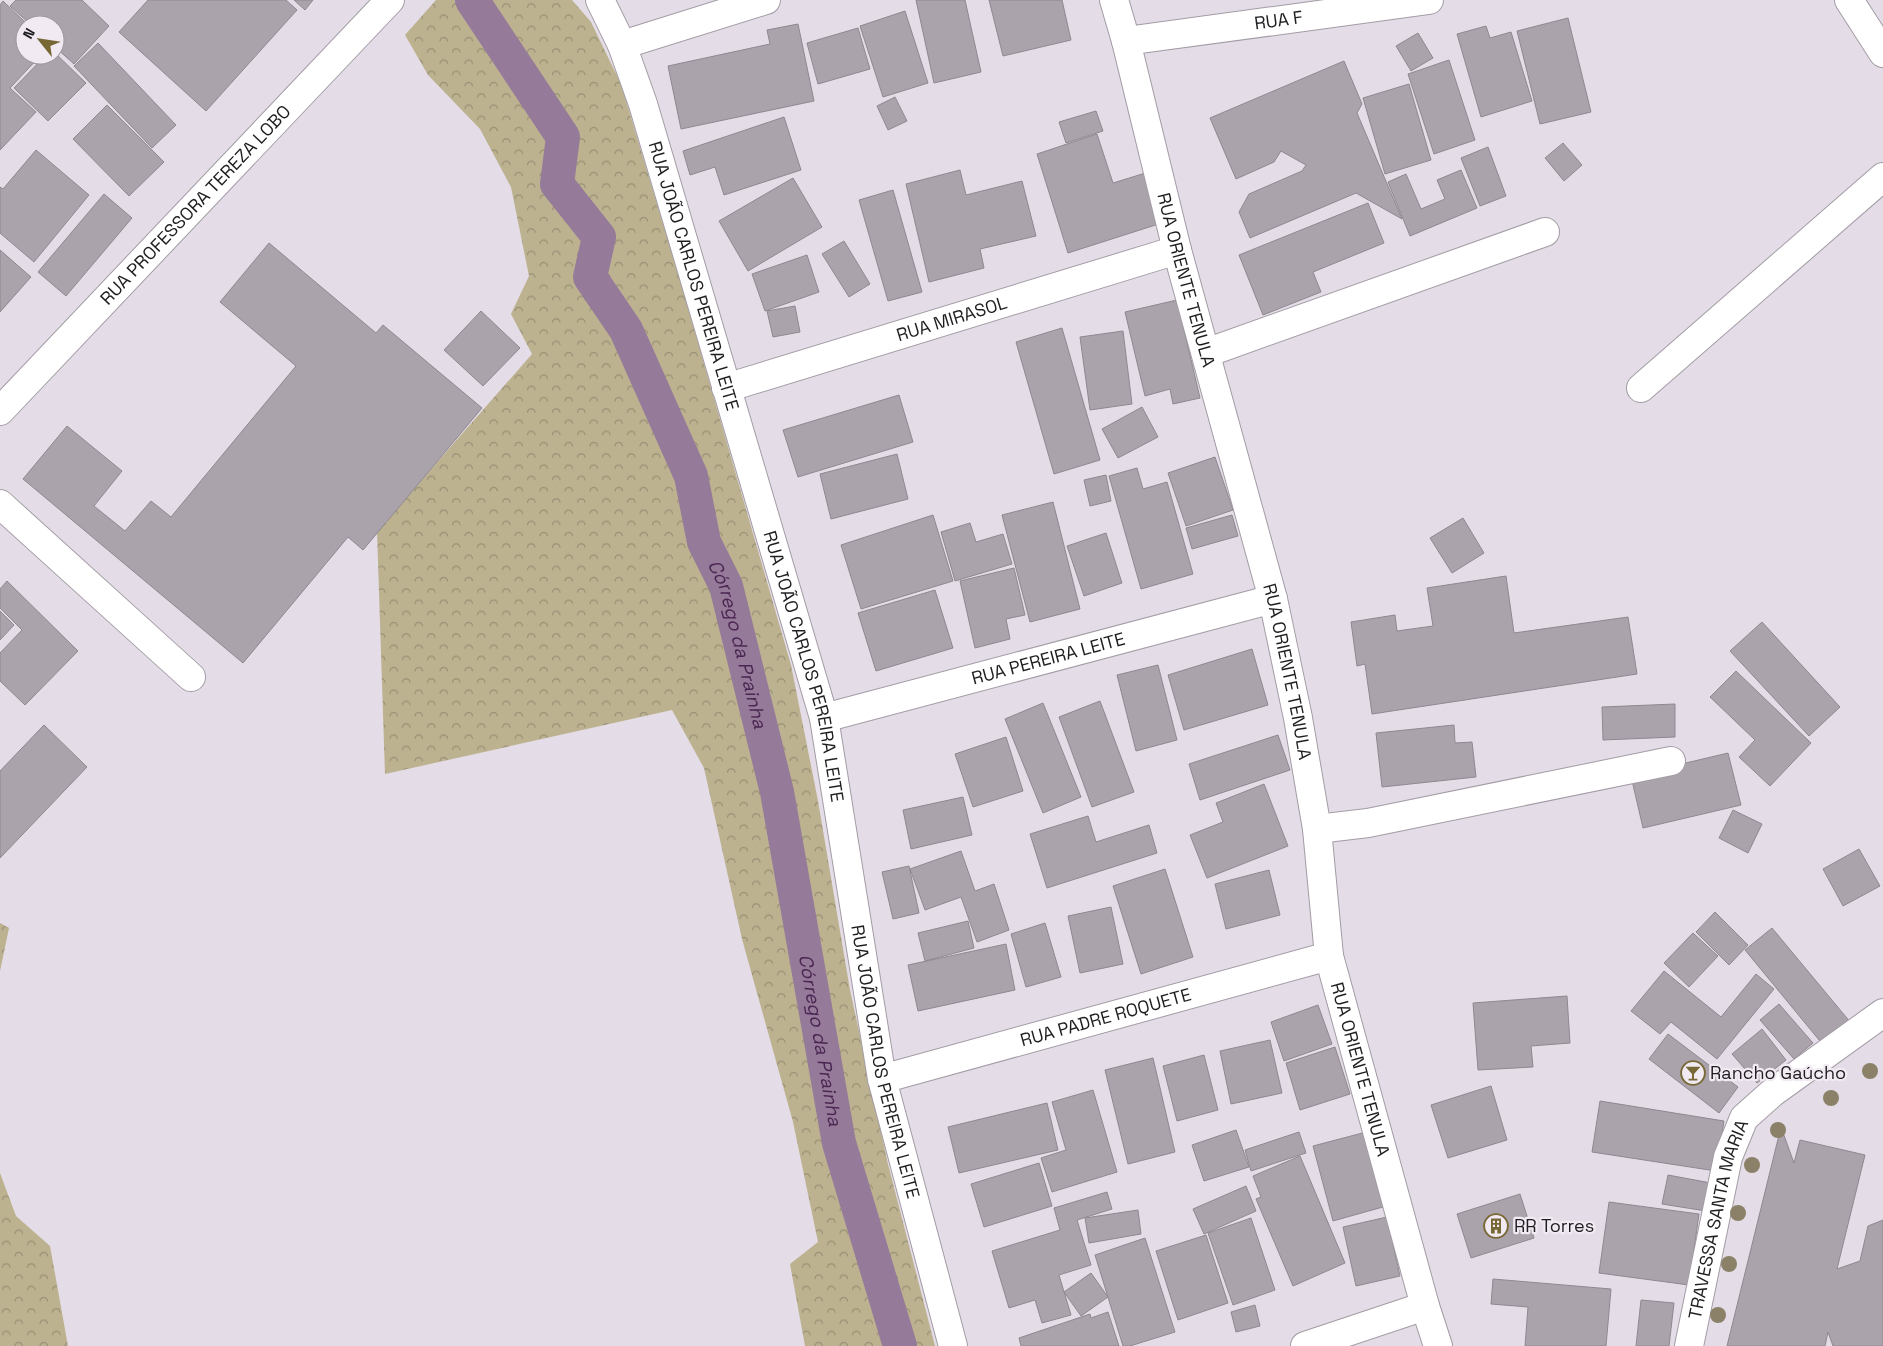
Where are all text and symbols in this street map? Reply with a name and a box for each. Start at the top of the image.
street label: RUA F [1253,5,1304,35]
north arrow [15,15,65,65]
text: N [19,25,39,42]
street label: RUA PROFESSORA TEREZA LOBO [95,100,295,309]
street label: RUA JOÃO CARLOS PEREIRA LEITE [644,139,745,413]
street label: RUA ORIENTE TENULA [1152,190,1221,370]
street label: RUA MIRASOL [893,291,1010,346]
street label: RUA JOÃO CARLOS PEREIRA LEITE [758,528,849,804]
water label: Córrego da Prainha [702,556,773,731]
street label: RUA ORIENTE TENULA [1258,581,1317,762]
street label: RUA PEREIRA LEITE [969,627,1127,689]
street label: RUA JOÃO CARLOS PEREIRA LEITE [846,923,925,1201]
water label: Córrego da Prainha [793,952,848,1128]
street label: RUA ORIENTE TENULA [1326,979,1395,1159]
street label: RUA PADRE ROQUETE [1017,982,1194,1051]
bar icon: Rancho Gaúcho [1680,1060,1706,1086]
place label: Rancho Gaúcho [1710,1061,1846,1084]
street label: TRAVESSA SANTA MARIA [1683,1116,1753,1321]
building icon: RR Torres [1483,1213,1509,1239]
place label: RR Torres [1514,1214,1594,1237]

